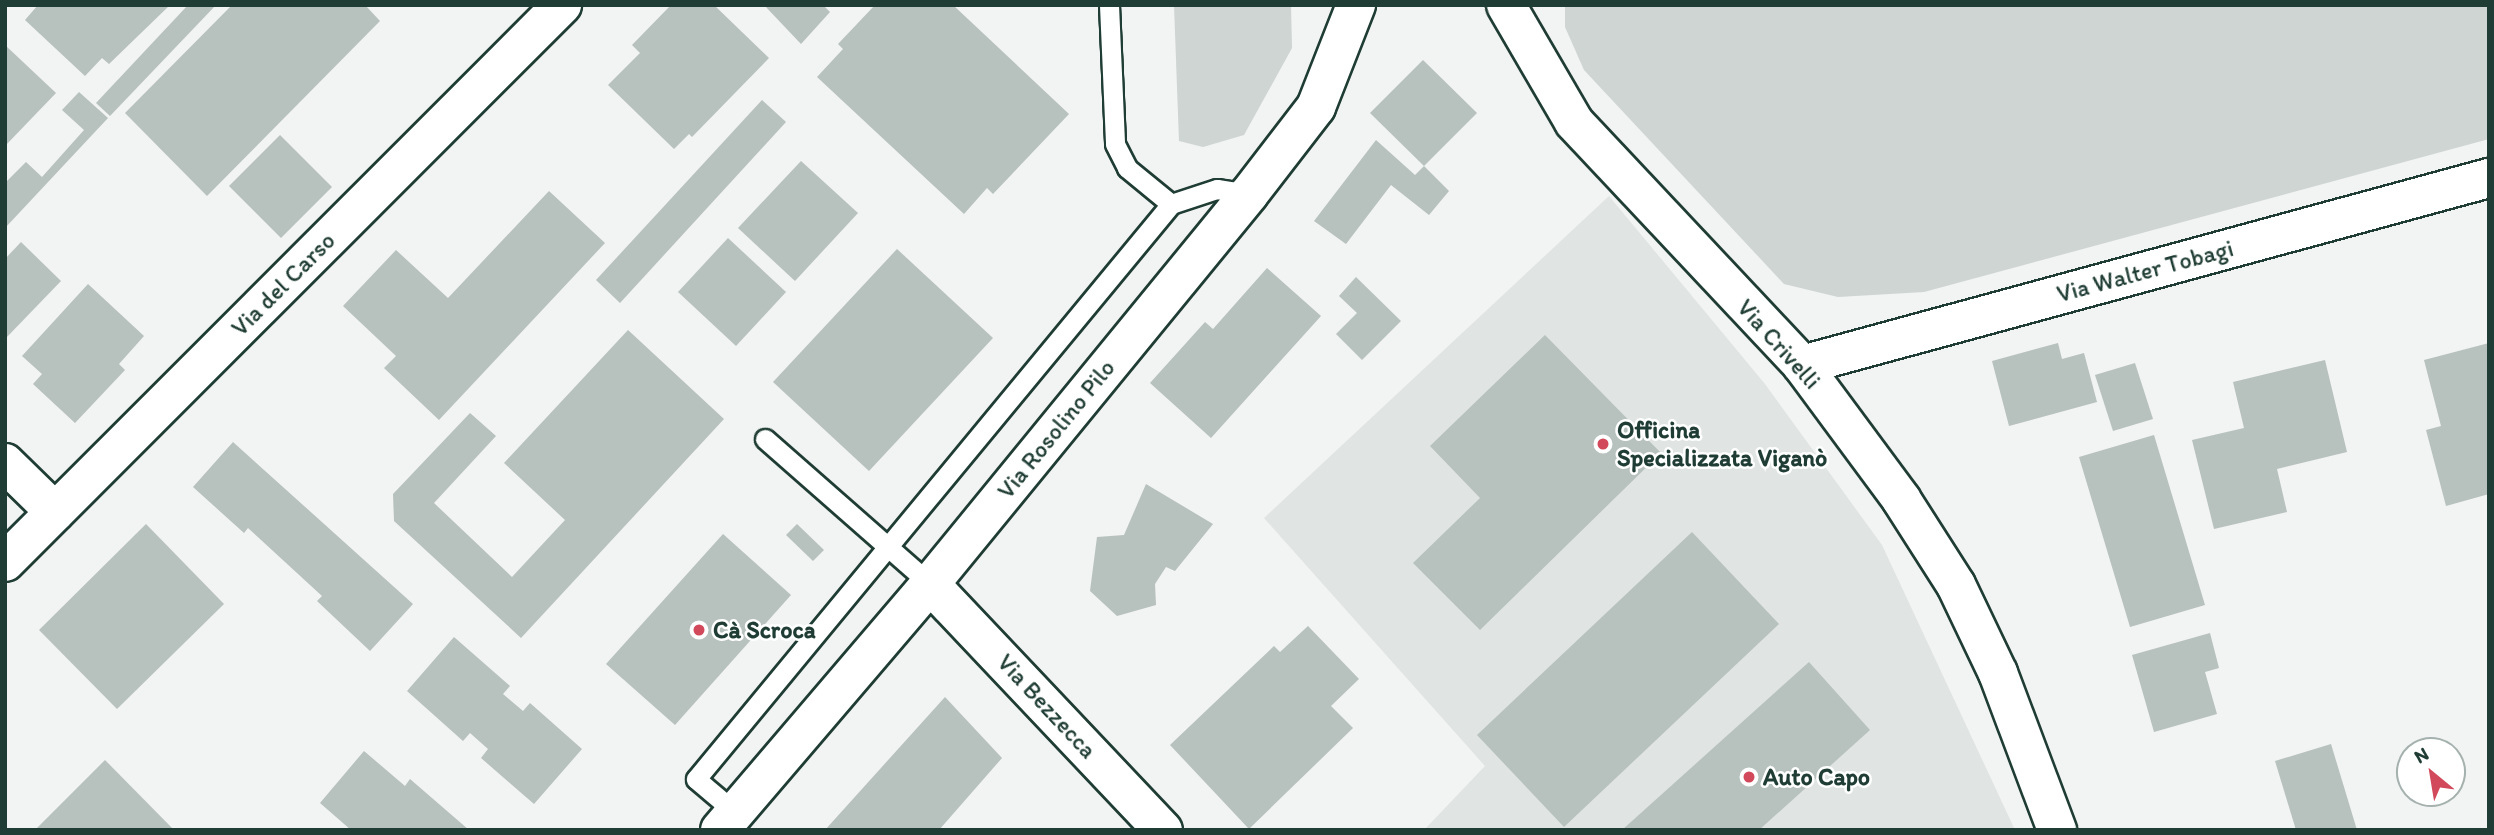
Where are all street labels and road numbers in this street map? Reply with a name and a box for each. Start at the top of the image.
street label: Via del Carso [225,226,341,342]
street label: Via Walter Tobagi [2055,234,2235,308]
street label: Via Crivelli [1731,293,1827,395]
street label: Via Rosolino Pilo [991,354,1121,504]
street label: Via Bezzecca [991,648,1103,764]

